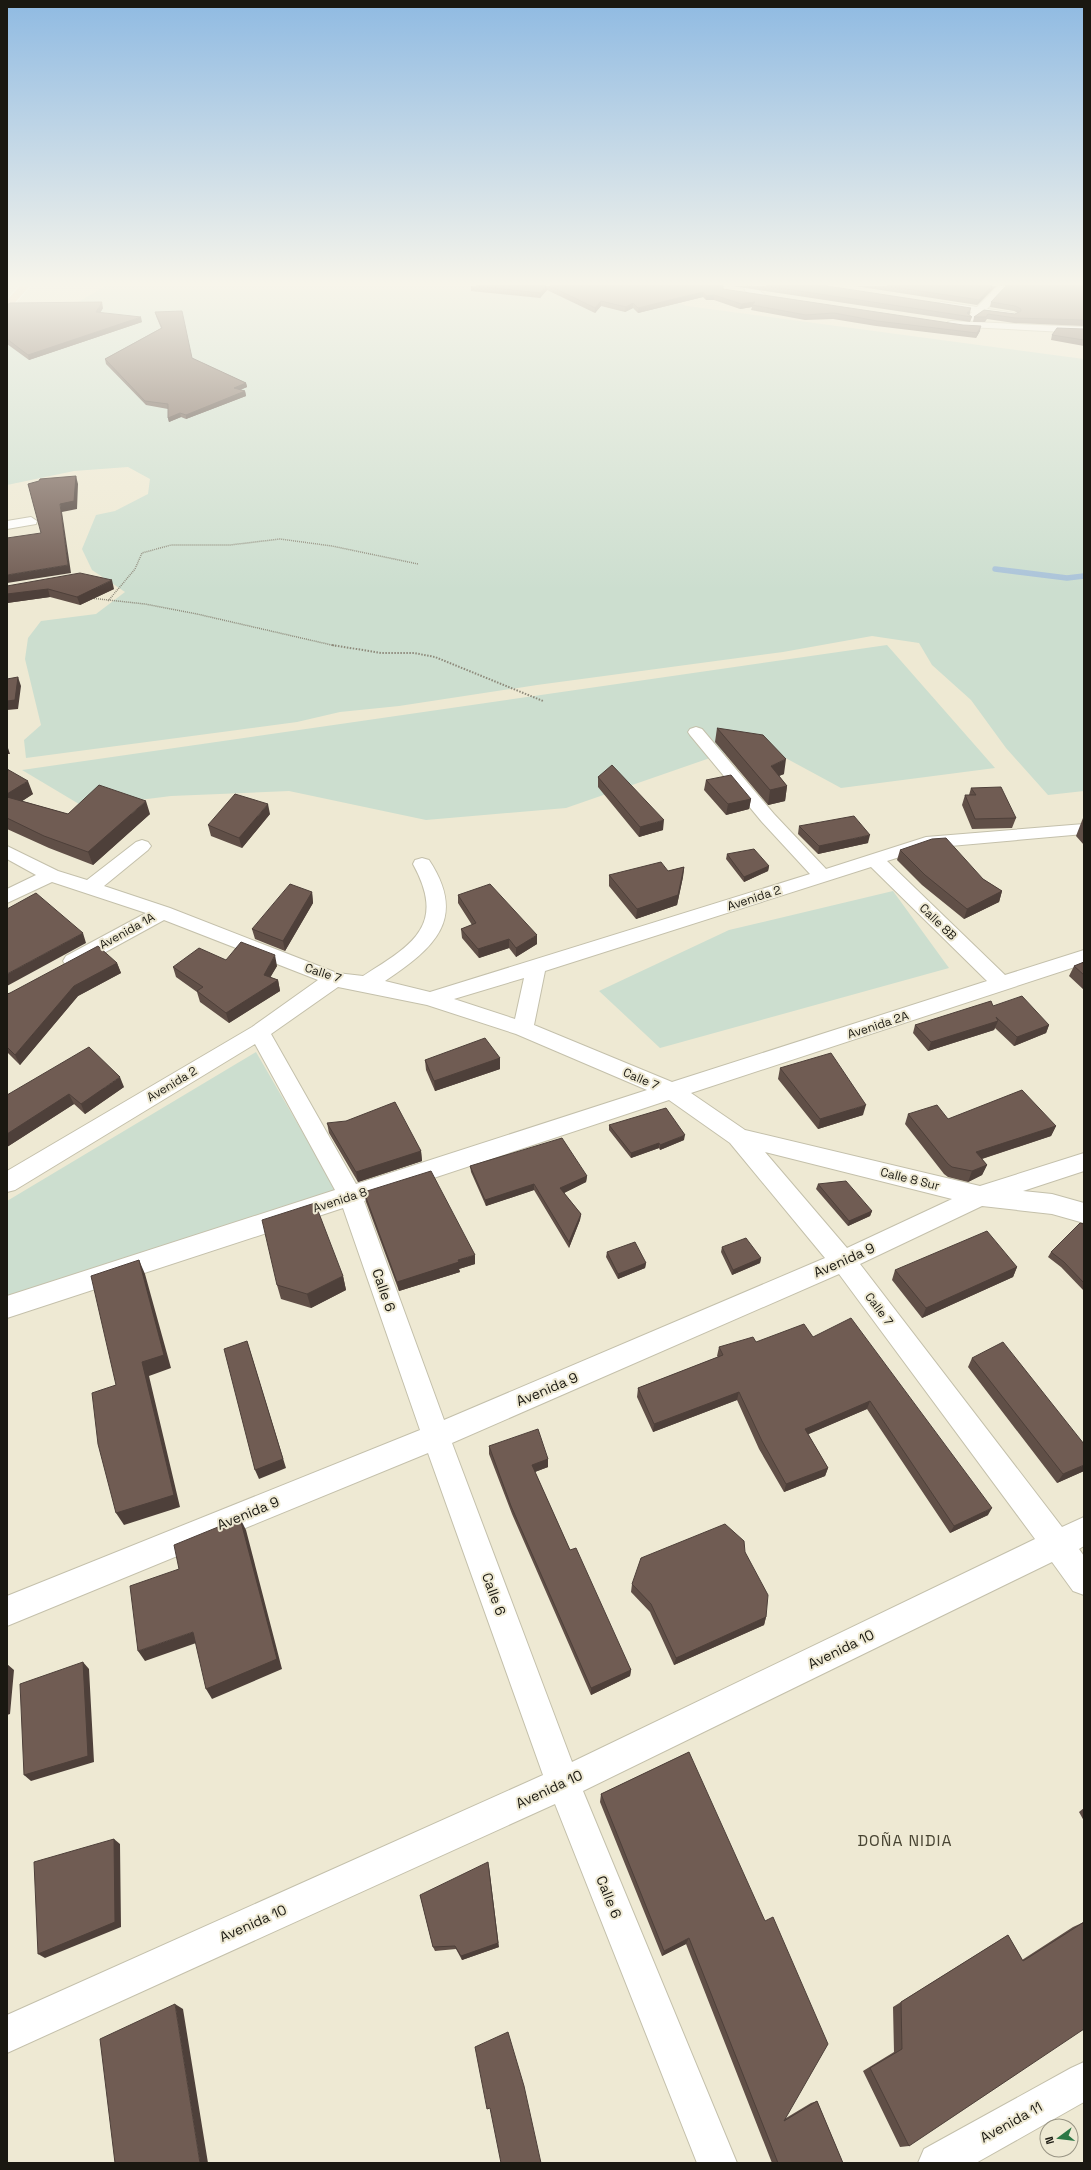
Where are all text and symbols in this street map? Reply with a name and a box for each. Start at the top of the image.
street label: Avenida 2 [725,882,783,914]
street label: Calle 8B [916,900,960,944]
street label: Avenida 1A [96,909,158,953]
street label: Calle 7 [303,960,343,986]
street label: Avenida 2A [845,1007,911,1042]
street label: Avenida 2 [144,1063,200,1105]
street label: Calle 7 [621,1064,662,1094]
street label: Calle 8 Sur [879,1164,942,1194]
street label: Avenida 8 [311,1184,369,1216]
street label: Avenida 9 [810,1238,878,1282]
street label: Calle 6 [368,1266,400,1314]
street label: Calle 7 [861,1289,897,1329]
street label: Avenida 9 [513,1368,581,1410]
street label: Avenida 9 [214,1492,282,1534]
street label: Calle 6 [478,1570,510,1618]
street label: Avenida 10 [805,1625,877,1673]
street label: Avenida 10 [513,1766,585,1812]
district label: DOÑA NIDIA [857,1830,953,1851]
street label: Calle 6 [592,1873,626,1921]
street label: Avenida 10 [217,1900,289,1946]
street label: Avenida 11 [977,2098,1045,2146]
north arrow [1039,2118,1079,2158]
text: N [1042,2135,1057,2146]

